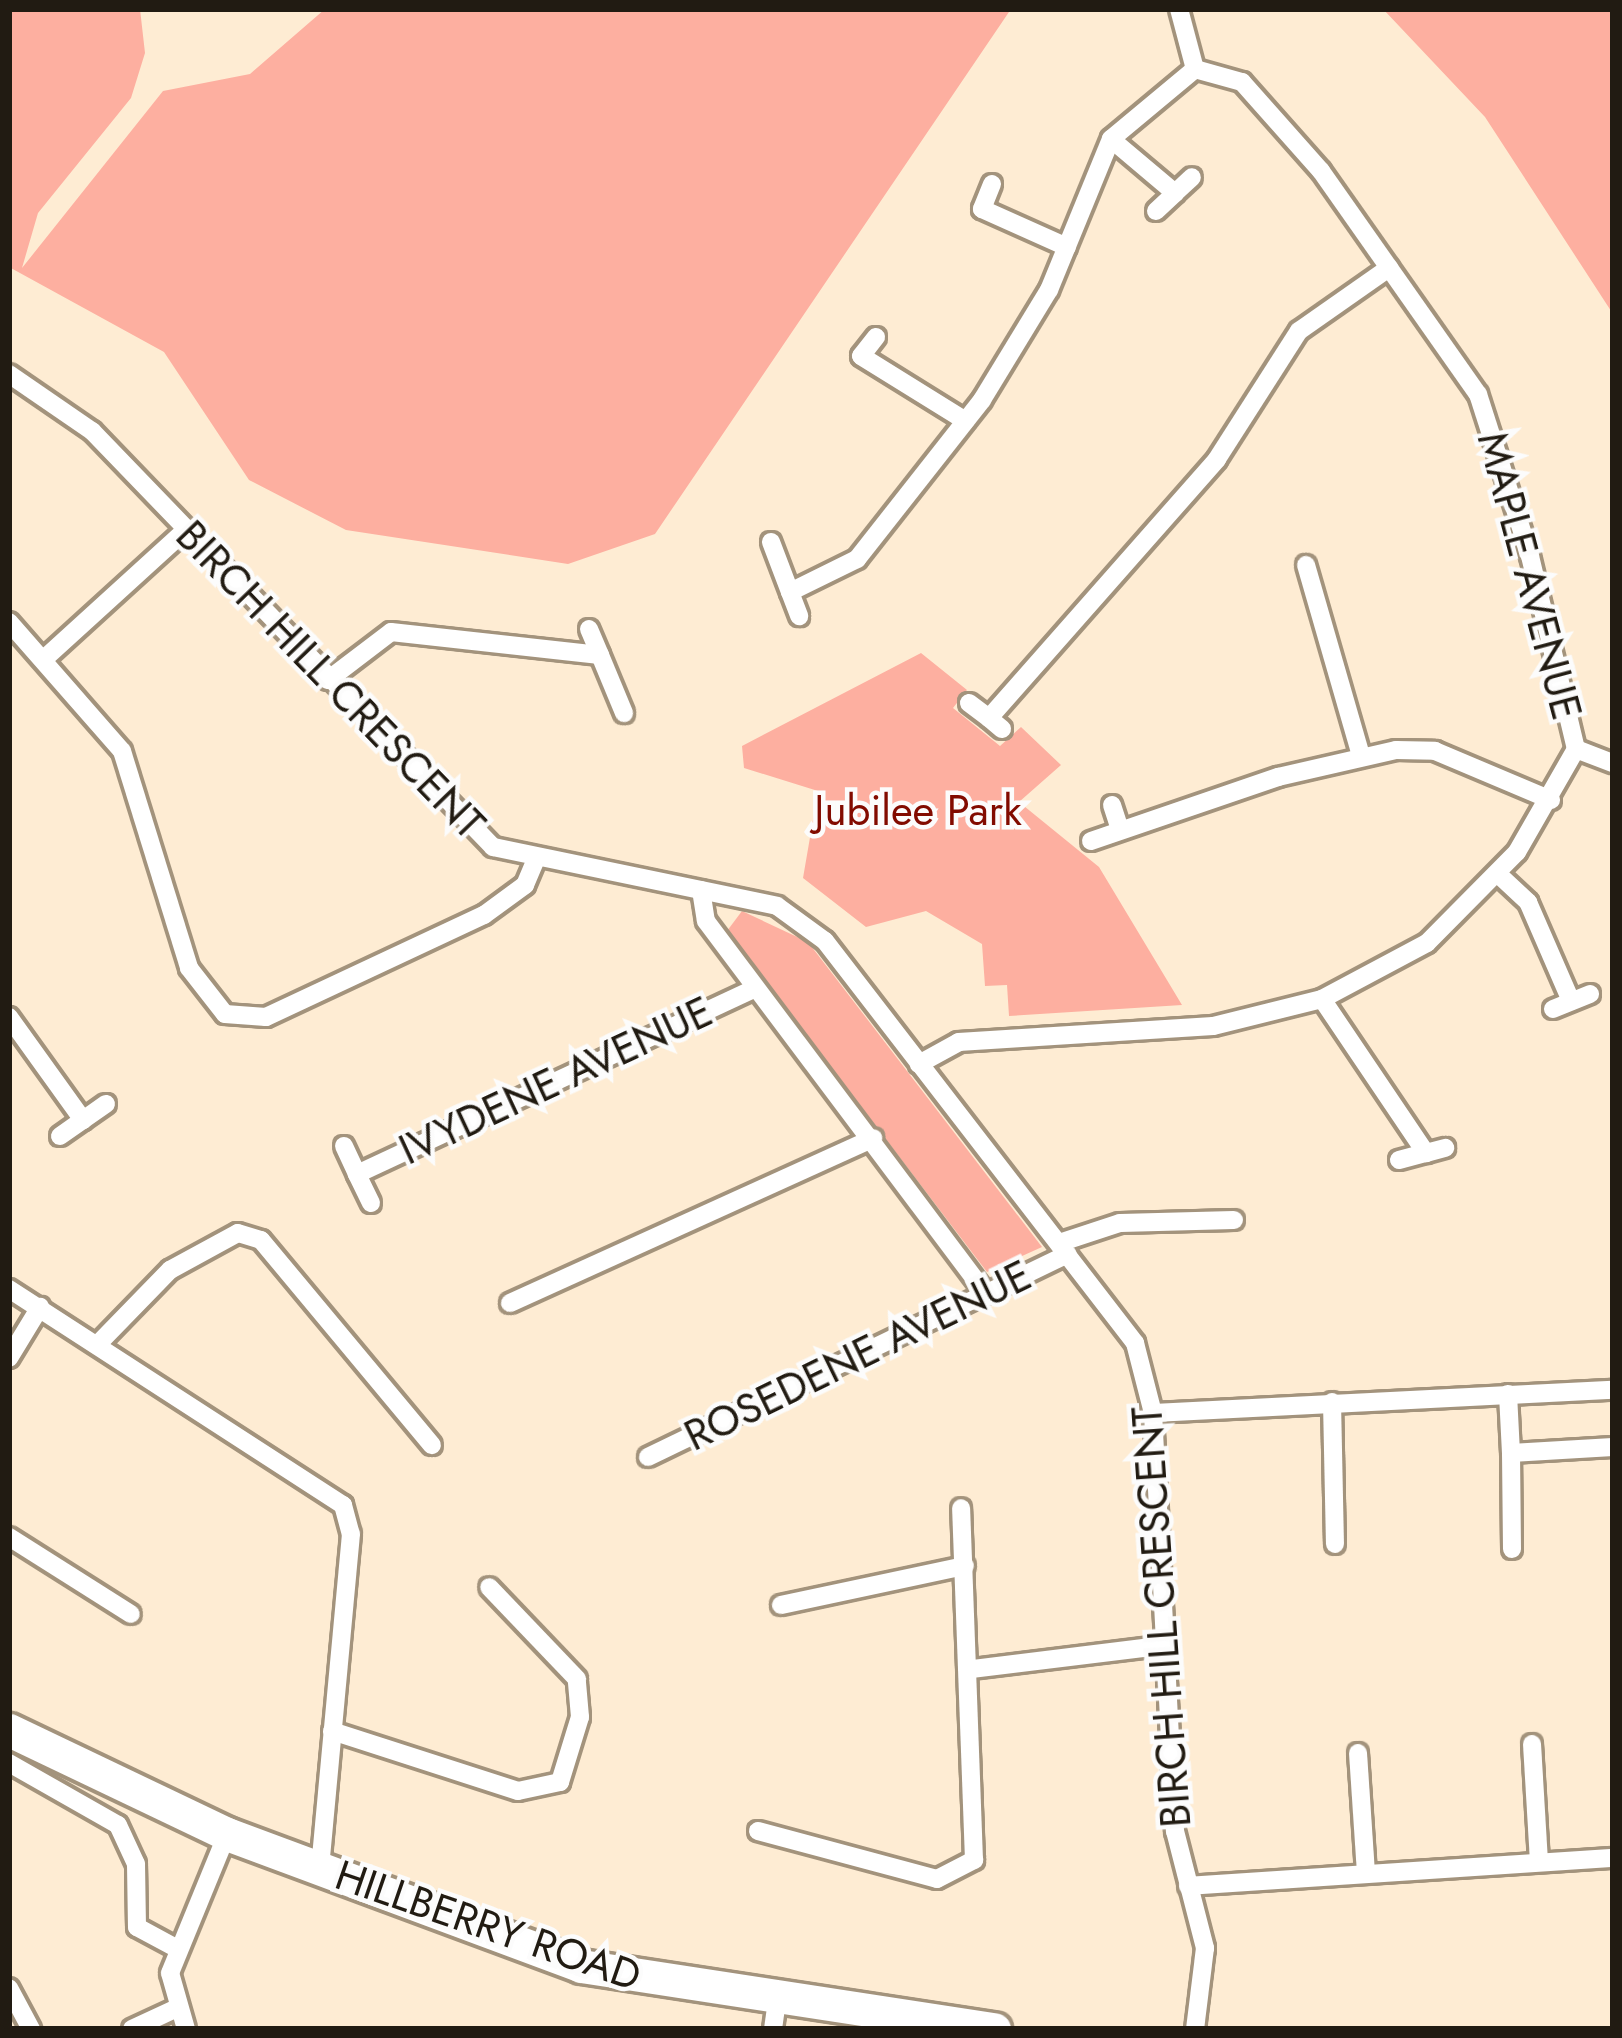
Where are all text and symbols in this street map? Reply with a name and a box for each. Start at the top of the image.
street label: MAPLE AVENUE [1466,427,1592,725]
street label: BIRCH HILL CRESCENT [165,511,495,849]
park label: Jubilee Park [814,786,1022,836]
street label: IVYDENE AVENUE [392,986,720,1176]
street label: ROSEDENE AVENUE [677,1250,1039,1462]
street label: BIRCH HILL CRESCENT [1122,1405,1202,1829]
street label: HILLBERRY ROAD [329,1850,647,2002]

